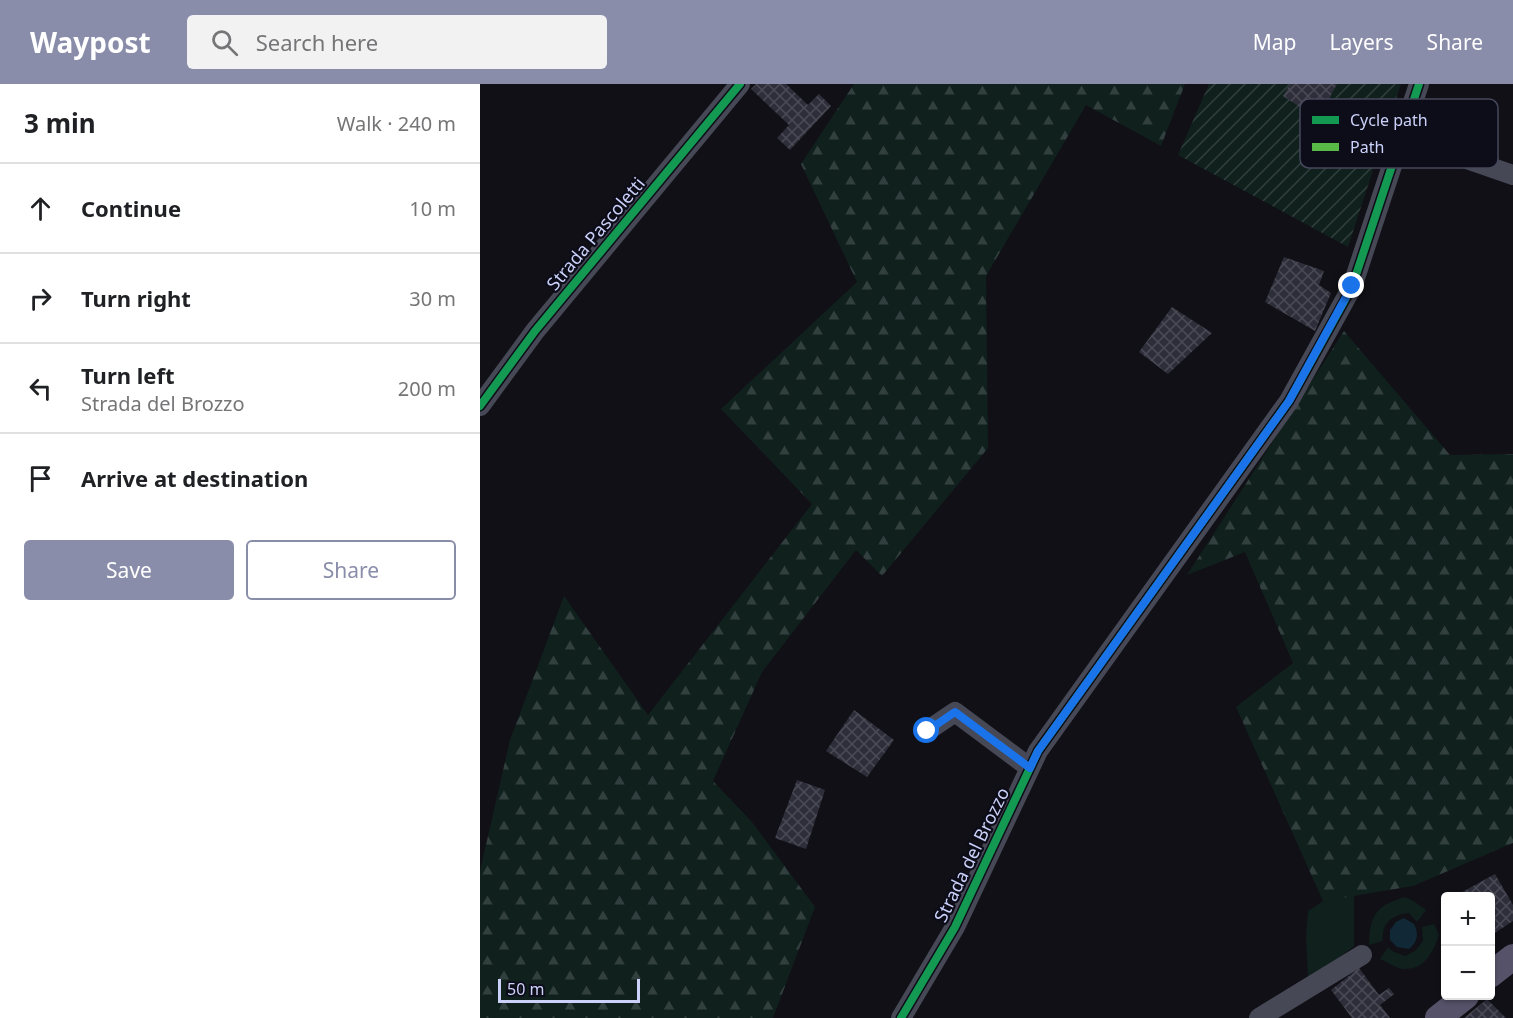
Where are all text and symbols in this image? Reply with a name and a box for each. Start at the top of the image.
search box [187,15,607,69]
text: Waypost [30,23,151,61]
icon: search [208,26,241,59]
text: Search here [256,27,378,57]
text: Map [1253,28,1297,56]
text: Layers [1330,28,1394,56]
text: Share [1427,28,1483,56]
legend [1300,99,1498,168]
text: 3 min [24,105,96,141]
text: Cycle path [1350,109,1428,131]
text: Walk · 240 m [337,110,456,137]
text: Path [1350,136,1384,158]
street label: Strada Pascoletti [541,172,650,295]
icon: ahead [24,192,57,225]
text: Continue [81,193,181,223]
text: 10 m [409,195,456,222]
route end [1338,272,1364,298]
icon: right [24,282,57,315]
text: Turn right [81,283,191,313]
text: 30 m [409,285,456,312]
text: Turn left [81,360,175,390]
icon: left [24,372,57,405]
text: 200 m [398,375,456,402]
text: Strada del Brozzo [81,390,245,417]
icon: arrive [24,462,57,495]
text: Arrive at destination [81,463,308,493]
button: Save [24,540,234,600]
button: Share [246,540,456,600]
route start [913,717,939,743]
street label: Strada del Brozzo [928,783,1014,926]
map controls [1441,892,1495,1000]
button: + [1441,892,1495,946]
button: − [1441,946,1495,1000]
scale bar [498,976,640,1004]
text: 50 m [507,978,544,1000]

